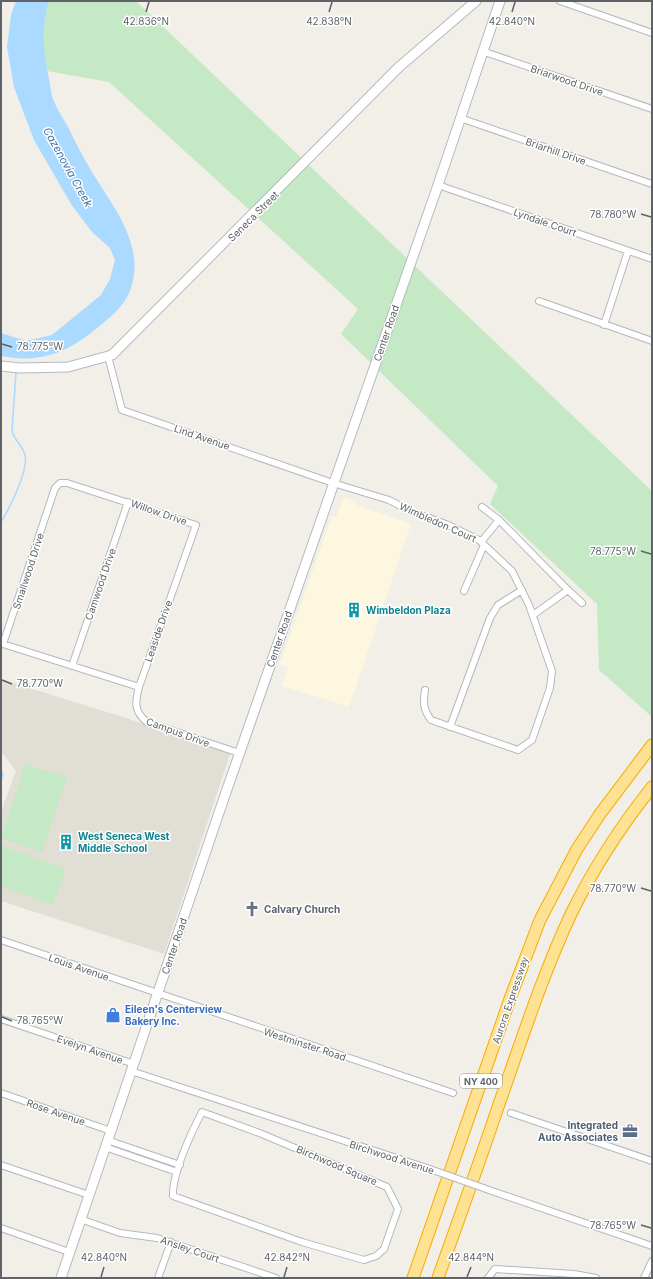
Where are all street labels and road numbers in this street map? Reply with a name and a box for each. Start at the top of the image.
street label: Briarwood Drive [529,62,605,98]
street label: Briarhill Drive [524,135,588,167]
street label: Seneca Street [225,188,281,244]
street label: Lyndale Court [512,206,579,239]
street label: Center Road [371,303,401,363]
street label: Lind Avenue [173,422,232,452]
street label: Willow Drive [129,497,189,527]
street label: Wimbledon Court [398,500,479,545]
street label: Smallwood Drive [10,531,46,611]
street label: Camwood Drive [82,546,118,622]
street label: Leaside Drive [142,598,174,663]
street label: Center Road [264,609,294,669]
street label: Campus Drive [145,715,212,749]
street label: Center Road [159,916,189,976]
street label: Louis Avenue [47,951,111,983]
street label: Aurora Expressway [489,954,531,1045]
street label: Westminster Road [262,1025,348,1063]
street label: Evelyn Avenue [55,1032,125,1066]
road number: NY 400 [460,1074,502,1088]
street label: Rose Avenue [25,1096,87,1128]
street label: Birchwood Avenue [348,1138,436,1176]
street label: Birchwood Square [295,1143,379,1188]
street label: Ansley Court [159,1233,221,1265]

